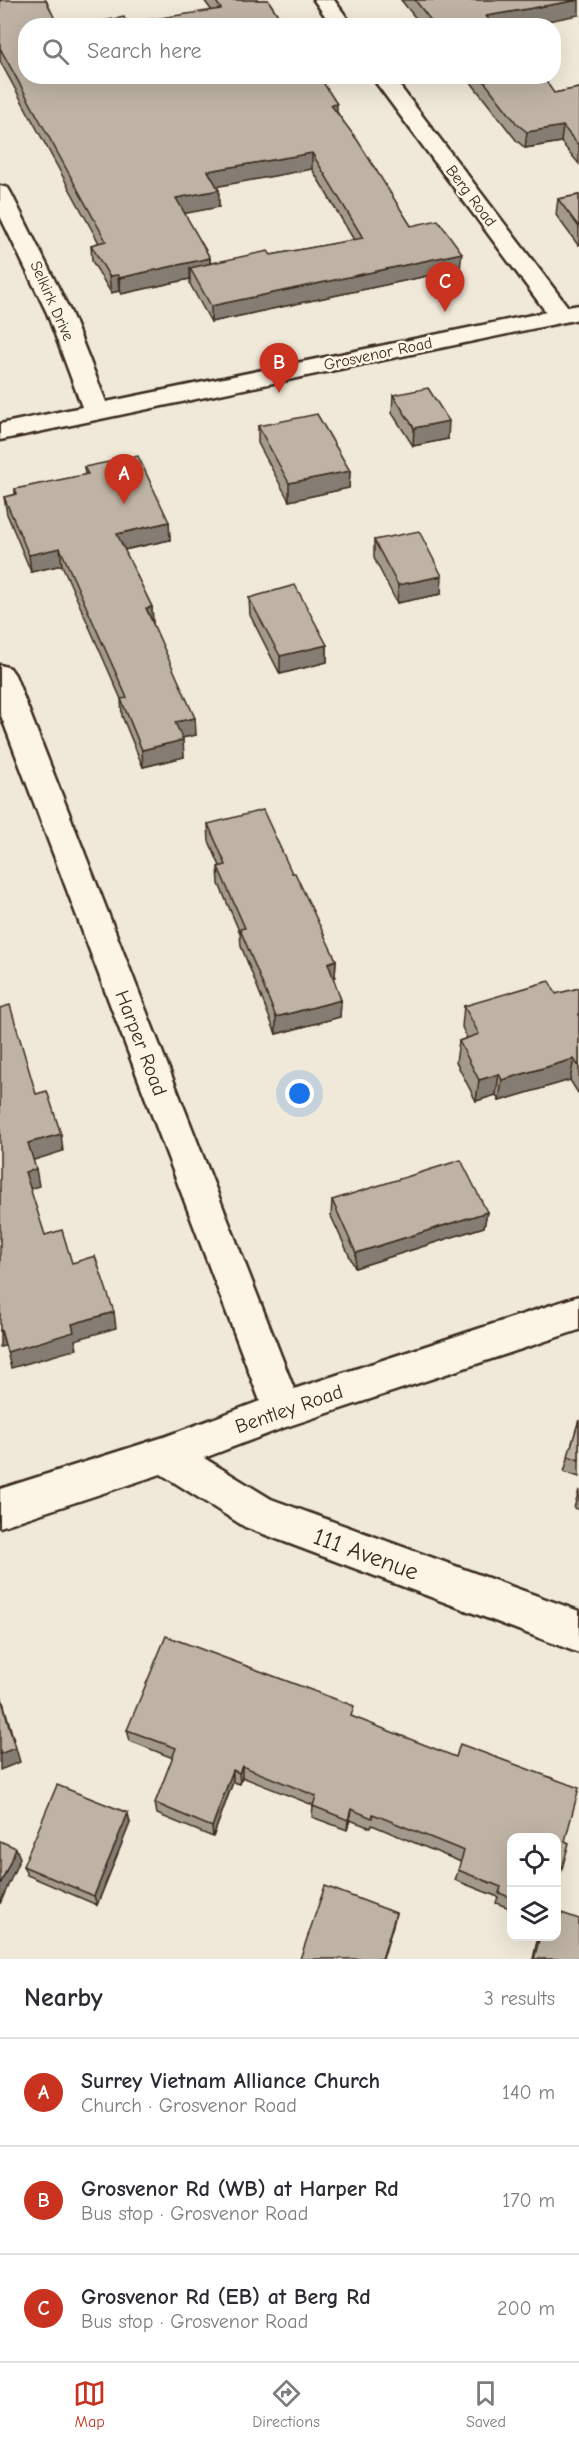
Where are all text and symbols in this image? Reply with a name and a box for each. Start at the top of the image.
search box [18,18,561,84]
icon: search [39,35,72,68]
text: Search here [87,38,202,64]
street label: Berg Road [442,162,500,230]
street label: Selkirk Drive [26,258,78,344]
pin: C [426,262,464,312]
street label: Grosvenor Road [322,334,434,374]
pin: B [260,344,298,393]
pin: A [104,454,144,504]
street label: Harper Road [110,987,172,1099]
your location [285,1079,314,1108]
street label: Bentley Road [232,1380,346,1438]
street label: 111 Avenue [310,1522,422,1586]
map controls [507,1833,561,1941]
button: locate [507,1833,561,1887]
button: layers [507,1887,561,1941]
text: Nearby [24,1983,103,2013]
text: 3 results [484,1987,555,2010]
text: Surrey Vietnam Alliance Church [81,2068,380,2094]
text: A [38,2081,49,2104]
text: 140 m [502,2081,555,2104]
text: Church · Grosvenor Road [81,2094,297,2117]
text: Grosvenor Rd (WB) at Harper Rd [81,2176,399,2202]
text: B [37,2189,50,2212]
text: 170 m [502,2189,555,2212]
text: Bus stop · Grosvenor Road [81,2202,308,2225]
text: Grosvenor Rd (EB) at Berg Rd [81,2284,371,2310]
text: C [37,2297,50,2320]
text: 200 m [497,2297,555,2320]
text: Bus stop · Grosvenor Road [81,2310,308,2333]
tab: Map [73,2377,106,2431]
tab: Directions [252,2377,320,2431]
tab: Saved [466,2377,506,2431]

